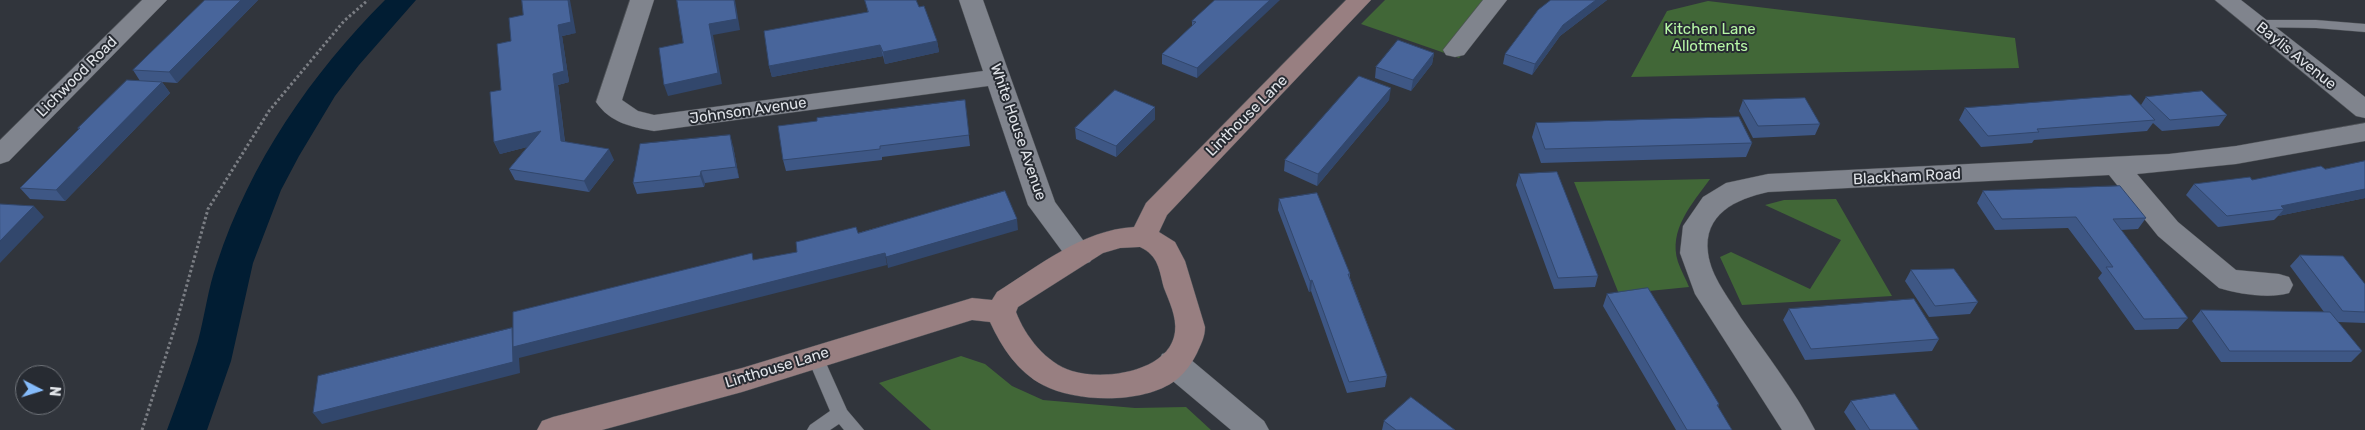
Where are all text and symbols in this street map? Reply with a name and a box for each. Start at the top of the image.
street label: Baylis Avenue [2252,18,2340,94]
park label: Kitchen Lane Allotments [1664,21,1756,56]
street label: Lichwood Road [33,33,121,121]
street label: White House Avenue [986,61,1050,203]
street label: Linthouse Lane [1203,72,1291,160]
street label: Johnson Avenue [688,94,808,128]
street label: Blackham Road [1853,165,1961,189]
street label: Linthouse Lane [723,344,831,392]
north arrow [15,365,65,415]
text: N [46,385,63,397]

